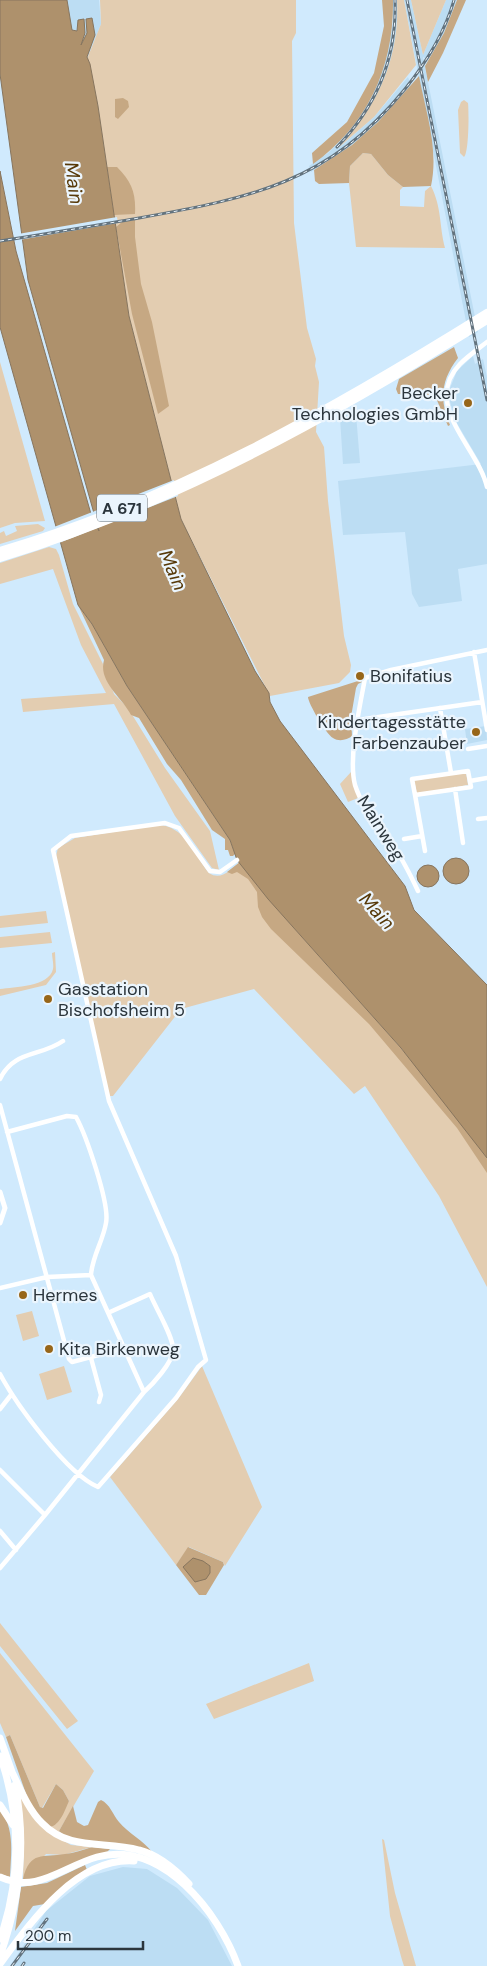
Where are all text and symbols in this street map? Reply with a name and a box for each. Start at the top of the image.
water label: Main [59,160,89,206]
place label: Becker Technologies GmbH [292,381,458,426]
marker: Becker Technologies GmbH [462,397,474,409]
road number: A 671 [97,494,147,522]
water label: Main [153,546,193,594]
place label: Bonifatius [370,664,452,688]
marker: Bonifatius [354,670,366,682]
place label: Kindertagesstätte Farbenzauber [318,710,466,755]
marker: Kindertagesstätte Farbenzauber [470,726,482,738]
street label: Mainweg [351,791,411,865]
water label: Main [354,887,400,935]
place label: Gasstation Bischofsheim 5 [58,977,185,1022]
marker: Gasstation Bischofsheim 5 [42,993,54,1005]
place label: Hermes [33,1283,97,1307]
marker: Hermes [17,1289,29,1301]
place label: Kita Birkenweg [59,1337,180,1361]
marker: Kita Birkenweg [43,1343,55,1355]
scale bar [18,1918,142,1950]
text: 200 m [25,1926,71,1946]

